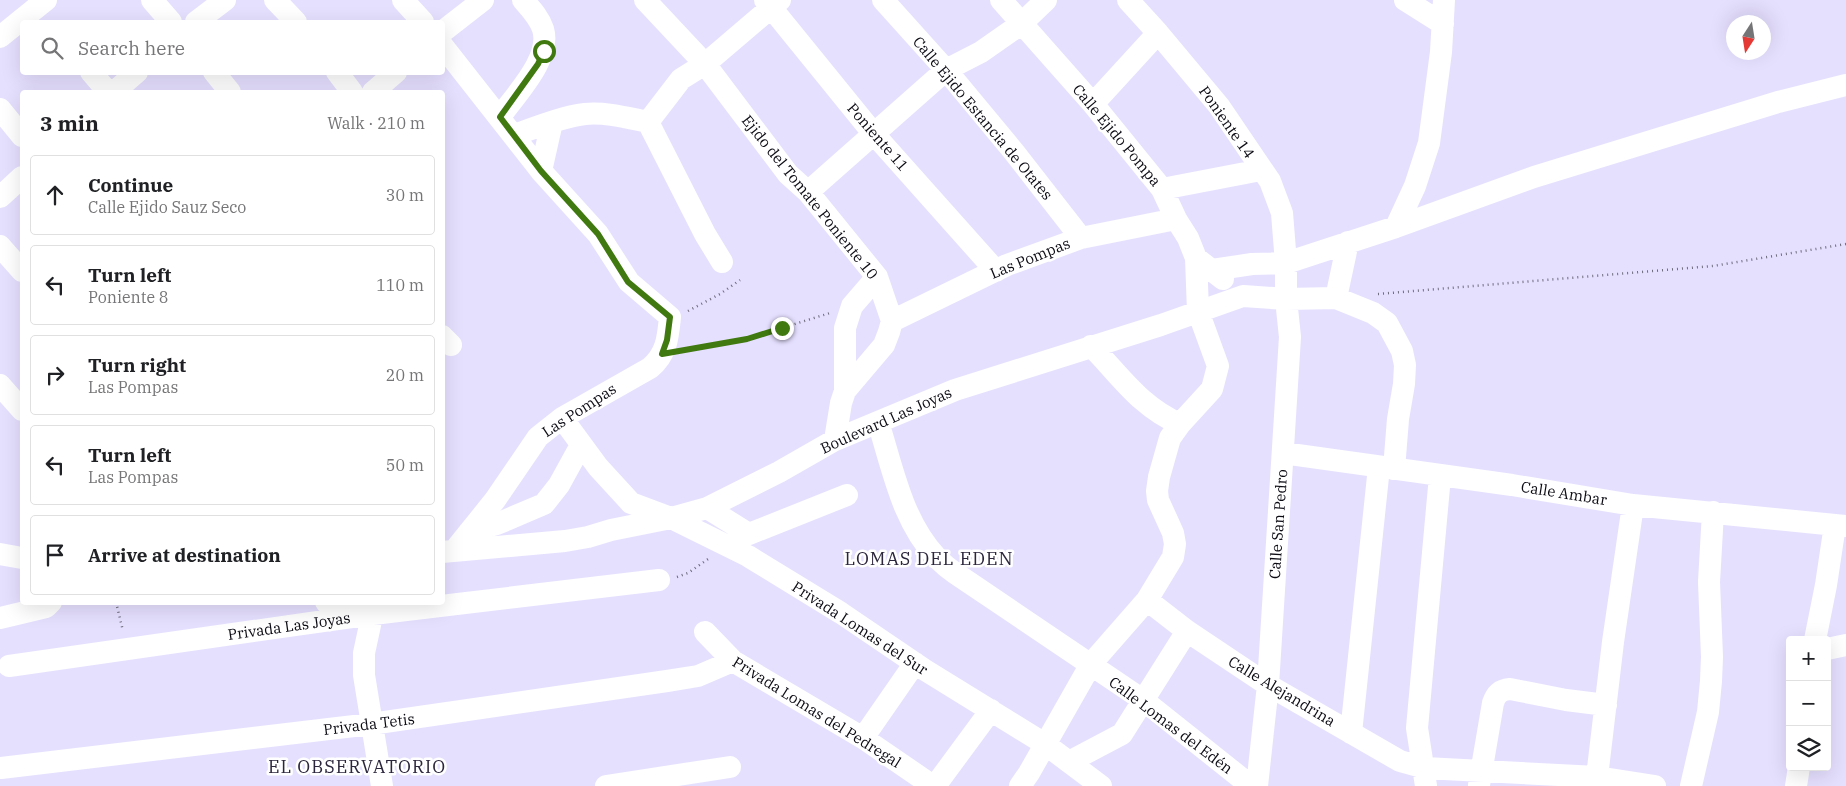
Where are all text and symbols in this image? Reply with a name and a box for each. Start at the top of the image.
north arrow [1726,15,1771,60]
search box [20,20,445,75]
street label: Calle Ejido Estancia de Otates [909,32,1057,204]
icon: search [38,34,66,62]
text: Search here [78,36,185,60]
route start [533,40,556,63]
street label: Calle Ejido Pompa [1069,80,1165,190]
street label: Poniente 14 [1195,82,1259,162]
street label: Poniente 11 [843,99,913,175]
text: 3 min [40,109,99,137]
street label: Ejido del Tomate Poniente 10 [738,111,882,283]
text: Walk · 210 m [327,113,425,133]
text: Continue [88,173,173,197]
icon: ahead [41,181,69,209]
text: 30 m [386,185,424,205]
text: Calle Ejido Sauz Seco [88,197,246,217]
street label: Las Pompas [987,233,1073,283]
text: Turn left [88,263,171,287]
icon: left [41,271,69,299]
text: 110 m [376,275,424,295]
text: Poniente 8 [88,287,168,307]
route end [771,317,794,340]
text: Turn right [88,353,186,377]
icon: right [41,361,69,389]
text: 20 m [386,365,424,385]
text: Las Pompas [88,377,178,397]
street label: Las Pompas [538,379,620,441]
street label: Boulevard Las Joyas [817,382,955,458]
text: Turn left [88,443,171,467]
icon: left [41,451,69,479]
text: 50 m [386,455,424,475]
text: Las Pompas [88,467,178,487]
street label: Calle San Pedro [1265,469,1291,579]
street label: Calle Ambar [1520,477,1609,509]
icon: arrive [41,541,69,569]
text: Arrive at destination [88,543,281,567]
district label: LOMAS DEL EDEN [844,547,1014,570]
street label: Privada Lomas del Sur [789,577,932,679]
street label: Privada Las Joyas [226,608,352,644]
map controls [1786,636,1831,771]
button: + [1786,636,1831,681]
street label: Privada Lomas del Pedregal [729,652,905,772]
street label: Calle Alejandrina [1225,652,1339,730]
street label: Calle Lomas del Edén [1105,672,1237,778]
button: − [1786,681,1831,726]
street label: Privada Tetis [322,709,416,739]
button: layers [1786,726,1831,771]
district label: EL OBSERVATORIO [268,755,446,778]

